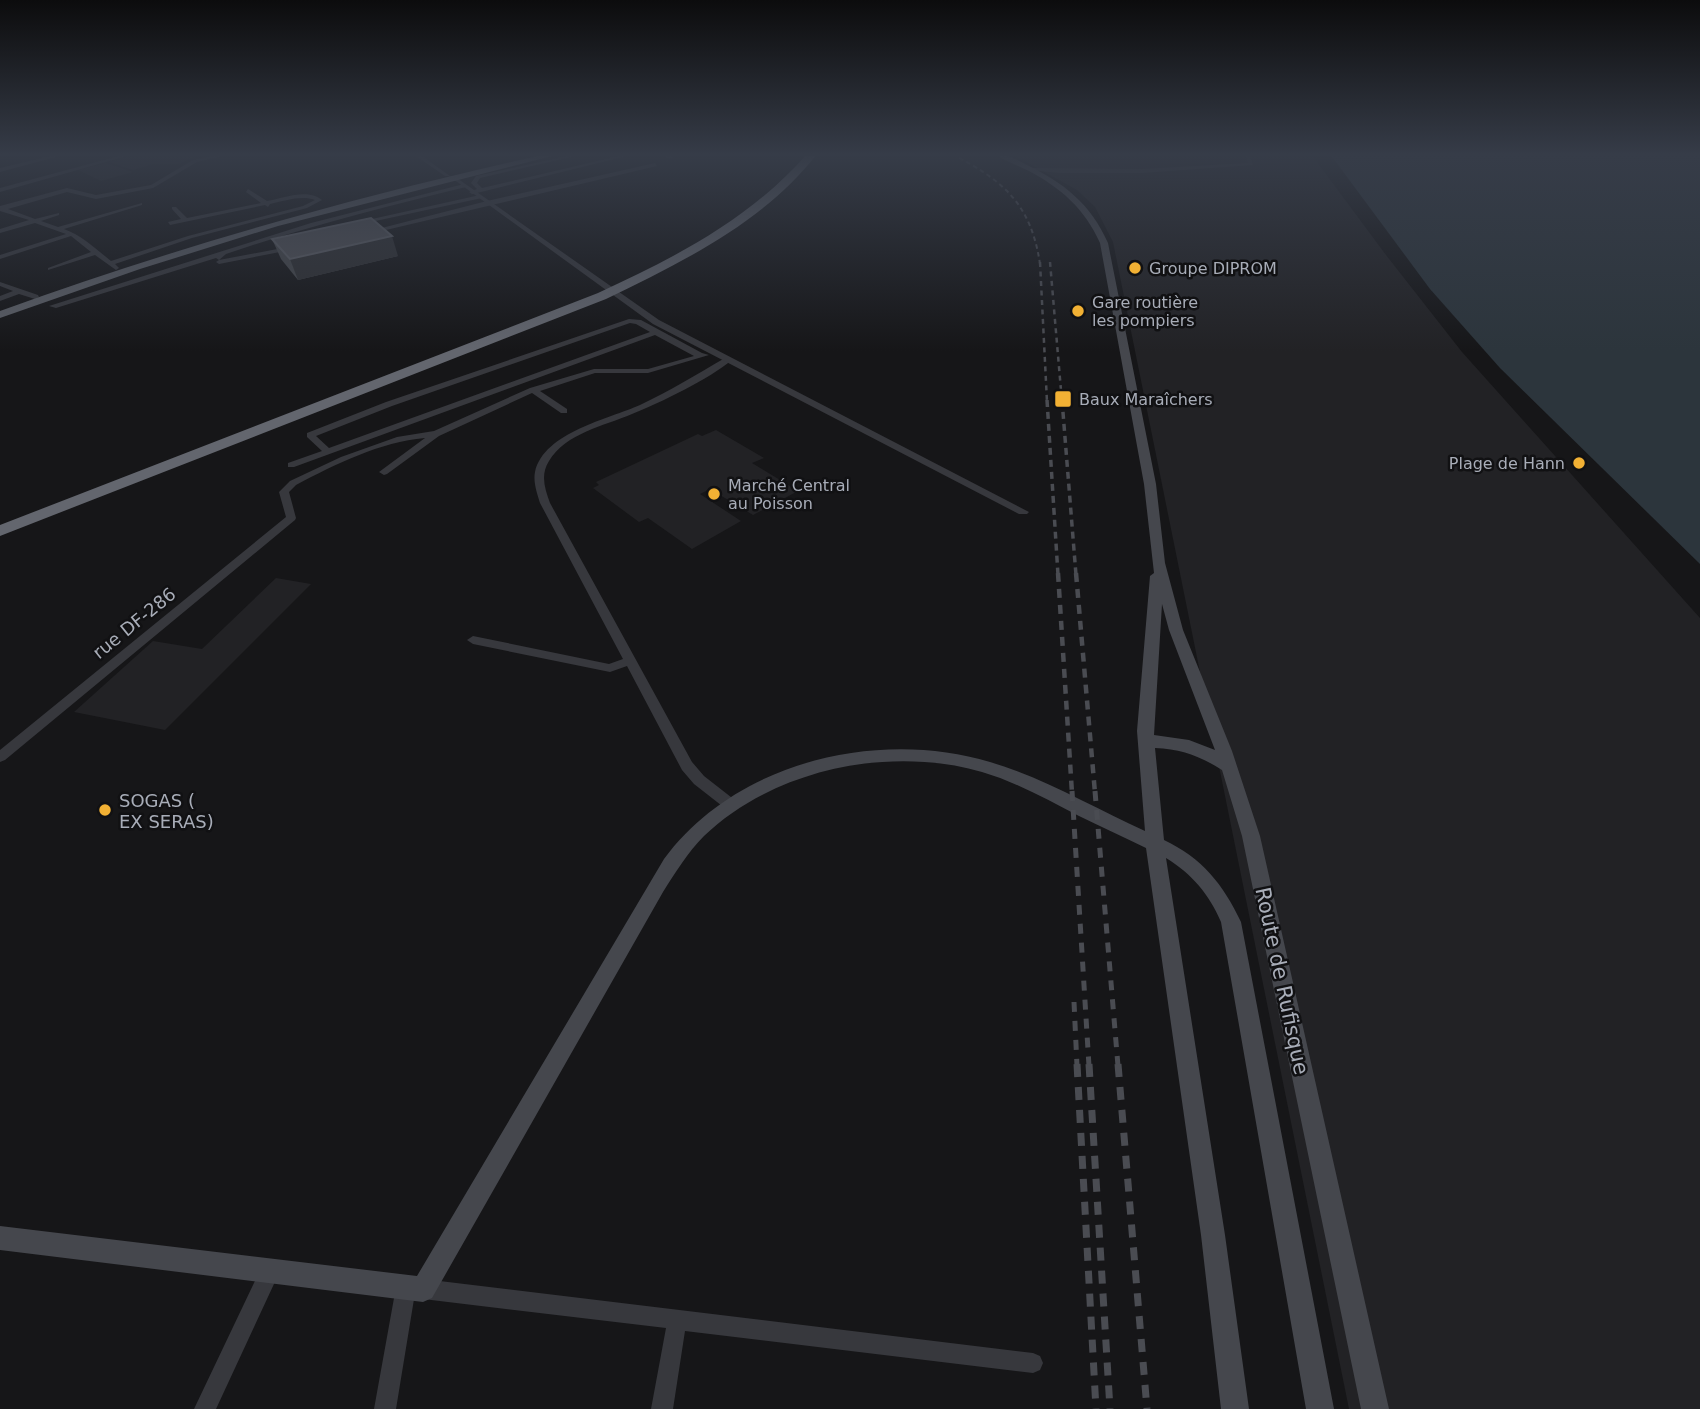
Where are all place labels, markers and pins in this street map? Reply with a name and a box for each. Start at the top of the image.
place label: Groupe DIPROM [1149,259,1277,278]
marker: Groupe DIPROM [1127,260,1143,276]
place label: Gare routière les pompiers [1092,293,1198,330]
marker: Gare routière les pompiers [1070,303,1086,319]
marker: Baux Maraîchers [1053,389,1073,409]
place label: Baux Maraîchers [1079,390,1213,409]
place label: Plage de Hann [1449,454,1565,473]
marker: Plage de Hann [1571,455,1587,471]
place label: Marché Central au Poisson [728,476,850,513]
marker: Marché Central au Poisson [706,486,722,502]
place label: SOGAS ( EX SERAS) [119,790,214,832]
marker: SOGAS ( EX SERAS) [97,802,113,818]

